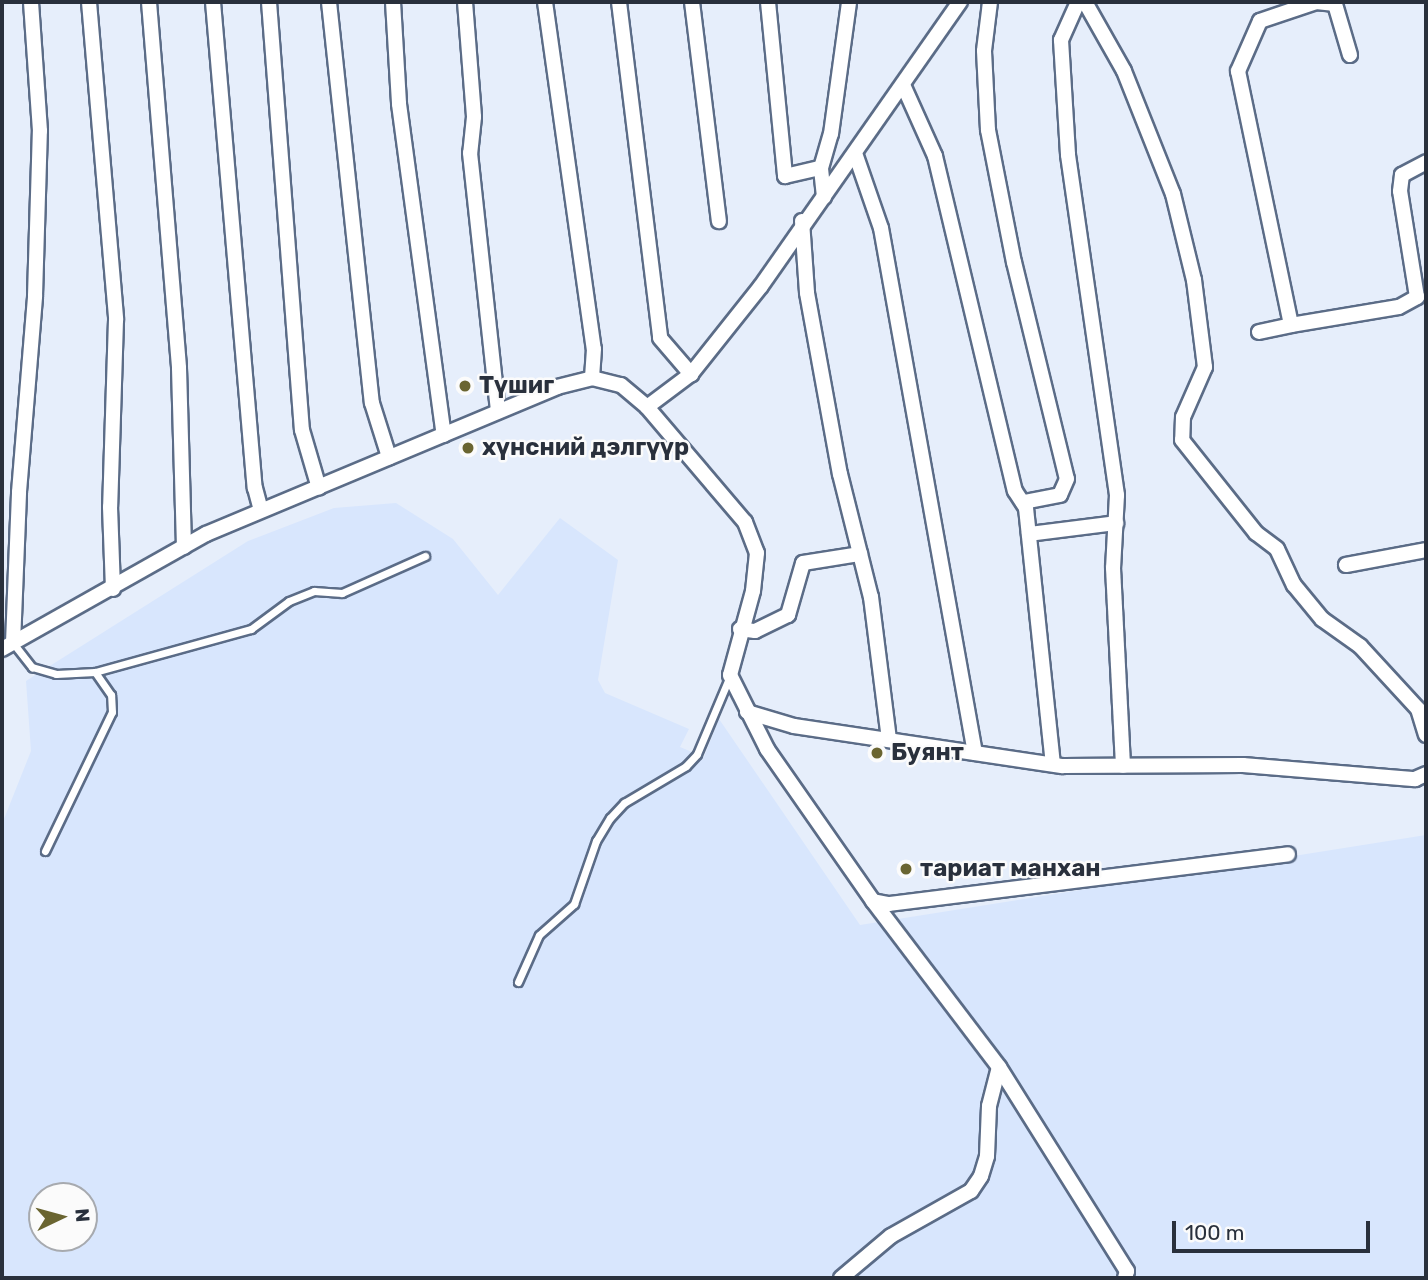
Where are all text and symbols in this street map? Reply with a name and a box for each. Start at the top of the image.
place label: Түшиг [479,372,554,400]
marker: Түшиг [457,378,473,394]
place label: хүнсний дэлгүүр [482,434,689,462]
marker: хүнсний дэлгүүр [460,440,476,456]
place label: Буянт [891,739,964,767]
marker: Буянт [869,745,885,761]
place label: тариат манхан [920,855,1101,883]
marker: тариат манхан [898,861,914,877]
north arrow [28,1182,98,1252]
scale bar [1176,1206,1374,1250]
text: N [70,1207,94,1223]
text: 100 m [1185,1220,1244,1245]

